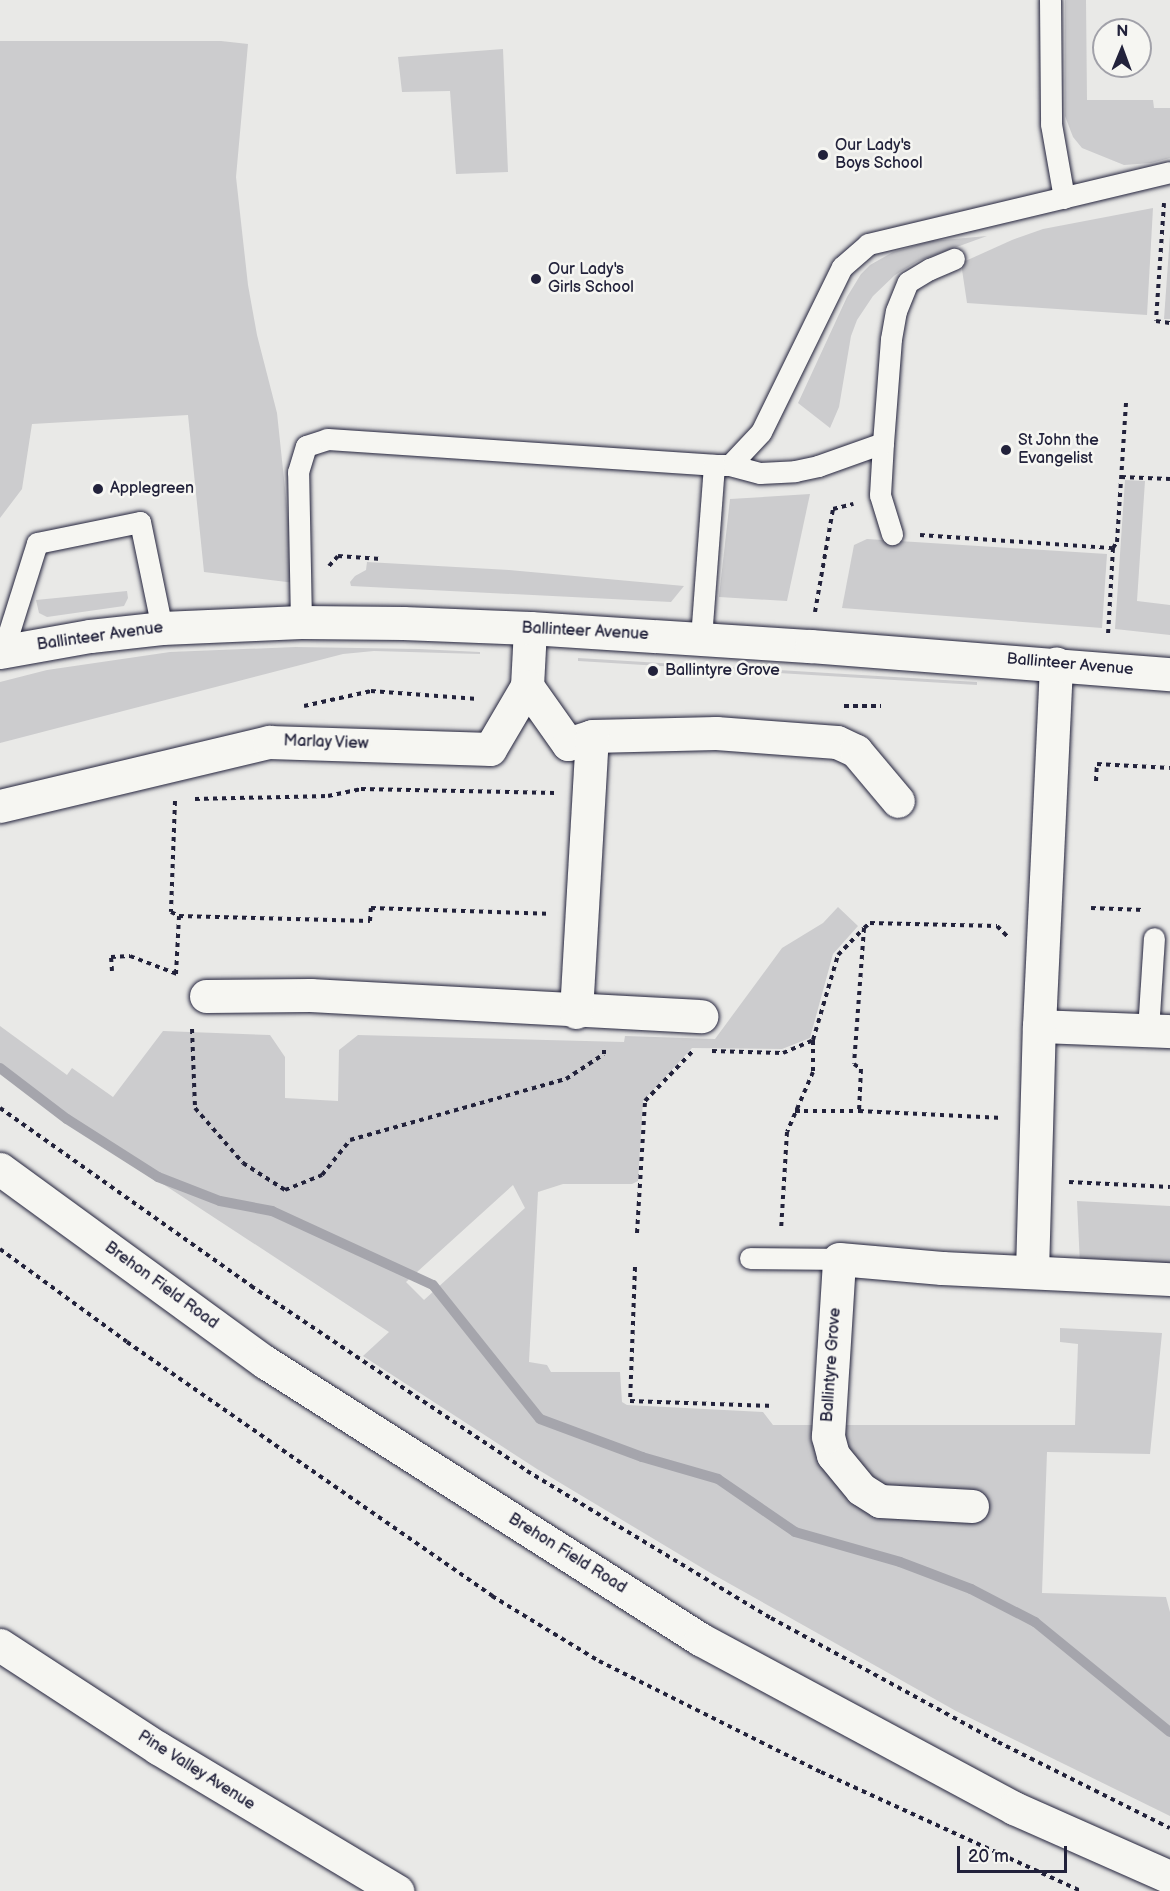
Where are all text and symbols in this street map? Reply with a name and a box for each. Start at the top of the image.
north arrow [1092,18,1152,78]
text: N [1116,22,1128,41]
place label: Our Lady's Boys School [835,136,923,174]
marker: Our Lady's Boys School [816,148,830,162]
place label: Our Lady's Girls School [548,260,634,298]
marker: Our Lady's Girls School [529,272,543,286]
place label: St John the Evangelist [1018,431,1099,469]
marker: St John the Evangelist [999,443,1013,457]
place label: Applegreen [110,479,194,499]
marker: Applegreen [91,482,105,496]
street label: Ballinteer Avenue [36,619,164,655]
street label: Ballinteer Avenue [521,619,649,645]
street label: Ballinteer Avenue [1006,650,1134,680]
place label: Ballintyre Grove [665,661,780,681]
marker: Ballintyre Grove [646,664,660,678]
street label: Marlay View [282,732,370,754]
street label: Brehon Field Road [101,1238,221,1334]
street label: Ballintyre Grove [818,1307,846,1423]
street label: Brehon Field Road [504,1510,630,1598]
street label: Pine Valley Avenue [133,1727,259,1815]
scale bar [960,1834,1070,1872]
text: 20 m [968,1846,1009,1867]

